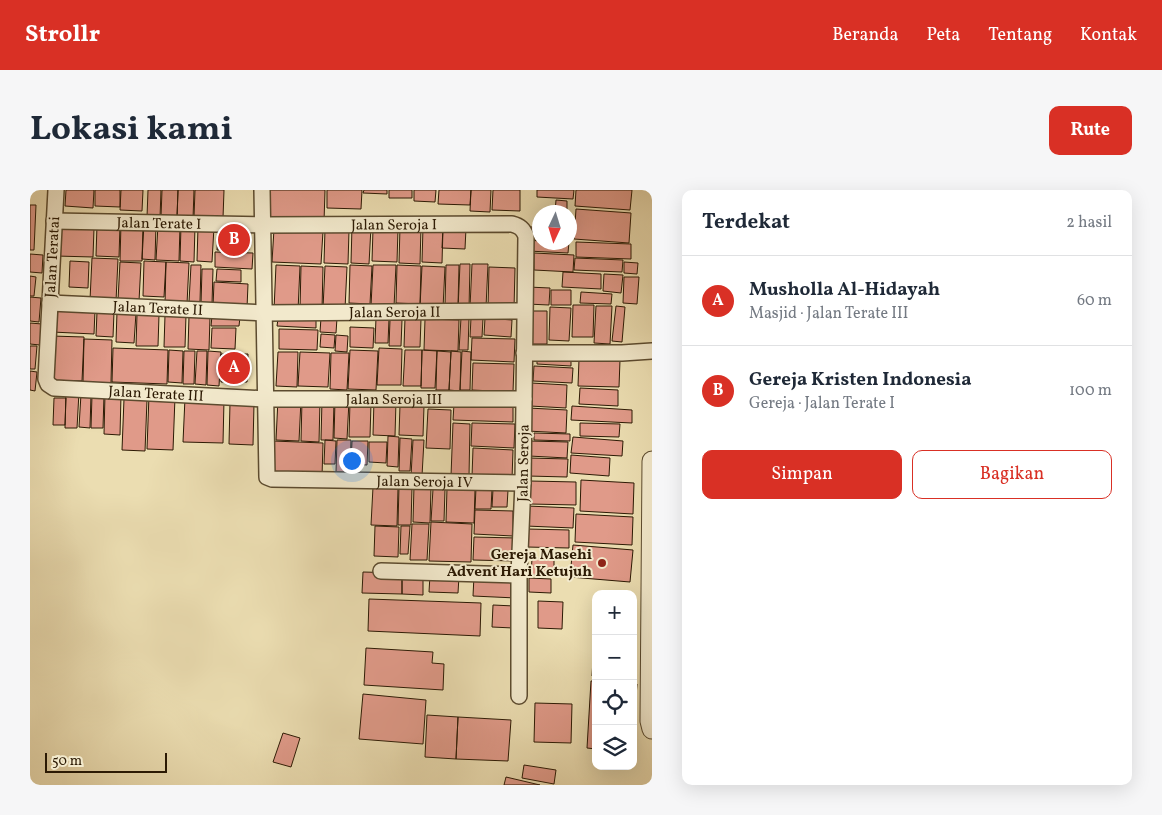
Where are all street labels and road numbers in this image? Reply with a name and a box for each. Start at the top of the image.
street label: Jalan Terate I [116,213,202,236]
street label: Jalan Seroja I [351,215,437,237]
street label: Jalan Teratai [41,216,66,298]
street label: Jalan Terate II [112,297,203,322]
street label: Jalan Seroja II [349,303,441,324]
street label: Jalan Terate III [108,382,204,408]
street label: Jalan Seroja III [345,390,442,411]
street label: Jalan Seroja [513,424,536,502]
street label: Jalan Seroja IV [376,472,473,494]

